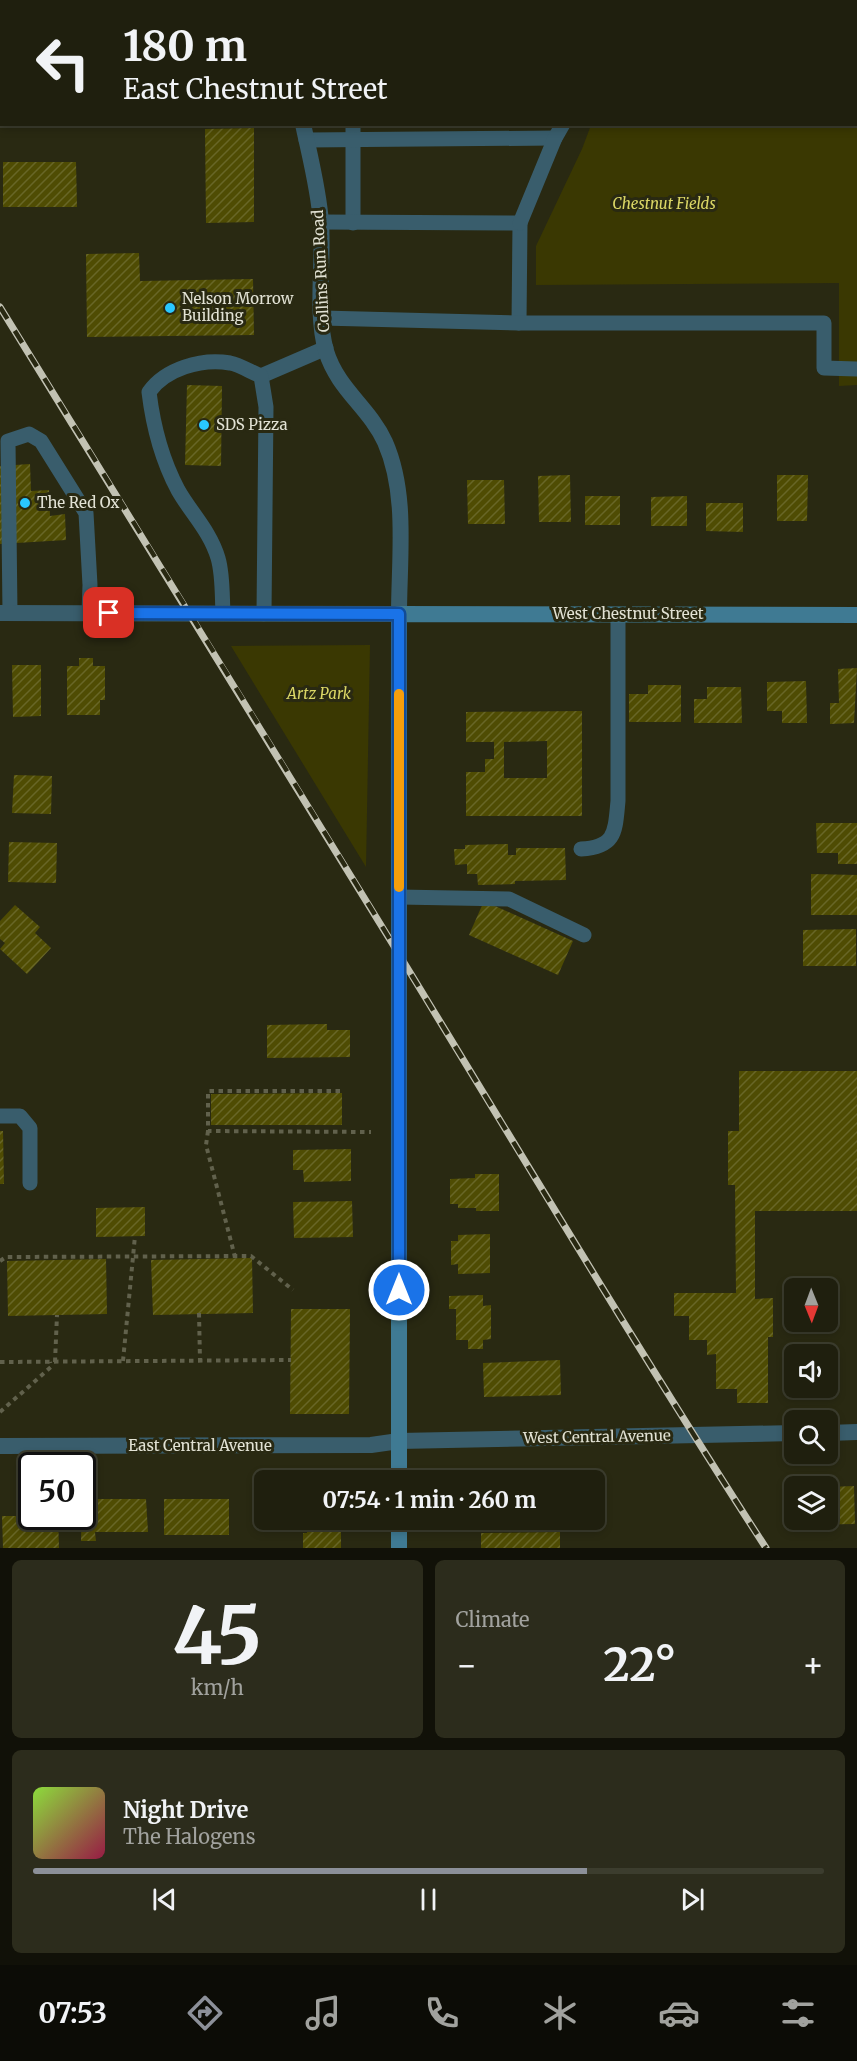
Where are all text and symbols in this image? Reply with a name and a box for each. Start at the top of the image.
text: 180 m [123,20,247,72]
icon: left [24,24,102,102]
text: East Chestnut Street [123,72,388,106]
park label: Chestnut Fields [612,194,716,213]
street label: Collins Run Road [308,209,333,333]
place label: Nelson Morrow Building [182,289,294,325]
marker: Nelson Morrow Building [163,301,177,315]
place label: SDS Pizza [216,415,288,434]
marker: SDS Pizza [197,418,211,432]
place label: The Red Ox [37,493,120,512]
marker: The Red Ox [18,496,32,510]
pin [83,587,134,638]
icon: arrive [92,596,125,629]
street label: West Chestnut Street [551,604,704,623]
park label: Artz Park [286,684,352,703]
position arrow [367,1258,431,1322]
north arrow [784,1278,838,1332]
map controls [784,1278,838,1530]
button: sound [784,1344,838,1398]
button: search [784,1410,838,1464]
street label: West Central Avenue [522,1426,671,1447]
street label: East Central Avenue [128,1436,272,1455]
speed limit sign: 50 [18,1452,96,1530]
button: layers [784,1476,838,1530]
text: 07:54 · 1 min · 260 m [322,1486,537,1514]
text: 45 [172,1587,262,1685]
text: Climate [456,1607,530,1632]
text: 22° [603,1637,676,1693]
text: − [456,1645,478,1686]
text: + [802,1645,824,1686]
text: km/h [191,1675,244,1700]
text: Night Drive [123,1796,248,1824]
text: The Halogens [123,1824,255,1849]
icon: previous [148,1883,181,1916]
icon: pause [412,1883,445,1916]
icon: next [676,1883,709,1916]
icon: directions [184,1992,226,2034]
icon: music [302,1992,344,2034]
icon: phone [421,1992,463,2034]
icon: climate [539,1992,581,2034]
icon: car [658,1992,700,2034]
icon: filters [777,1992,819,2034]
text: 07:53 [38,1996,107,2030]

